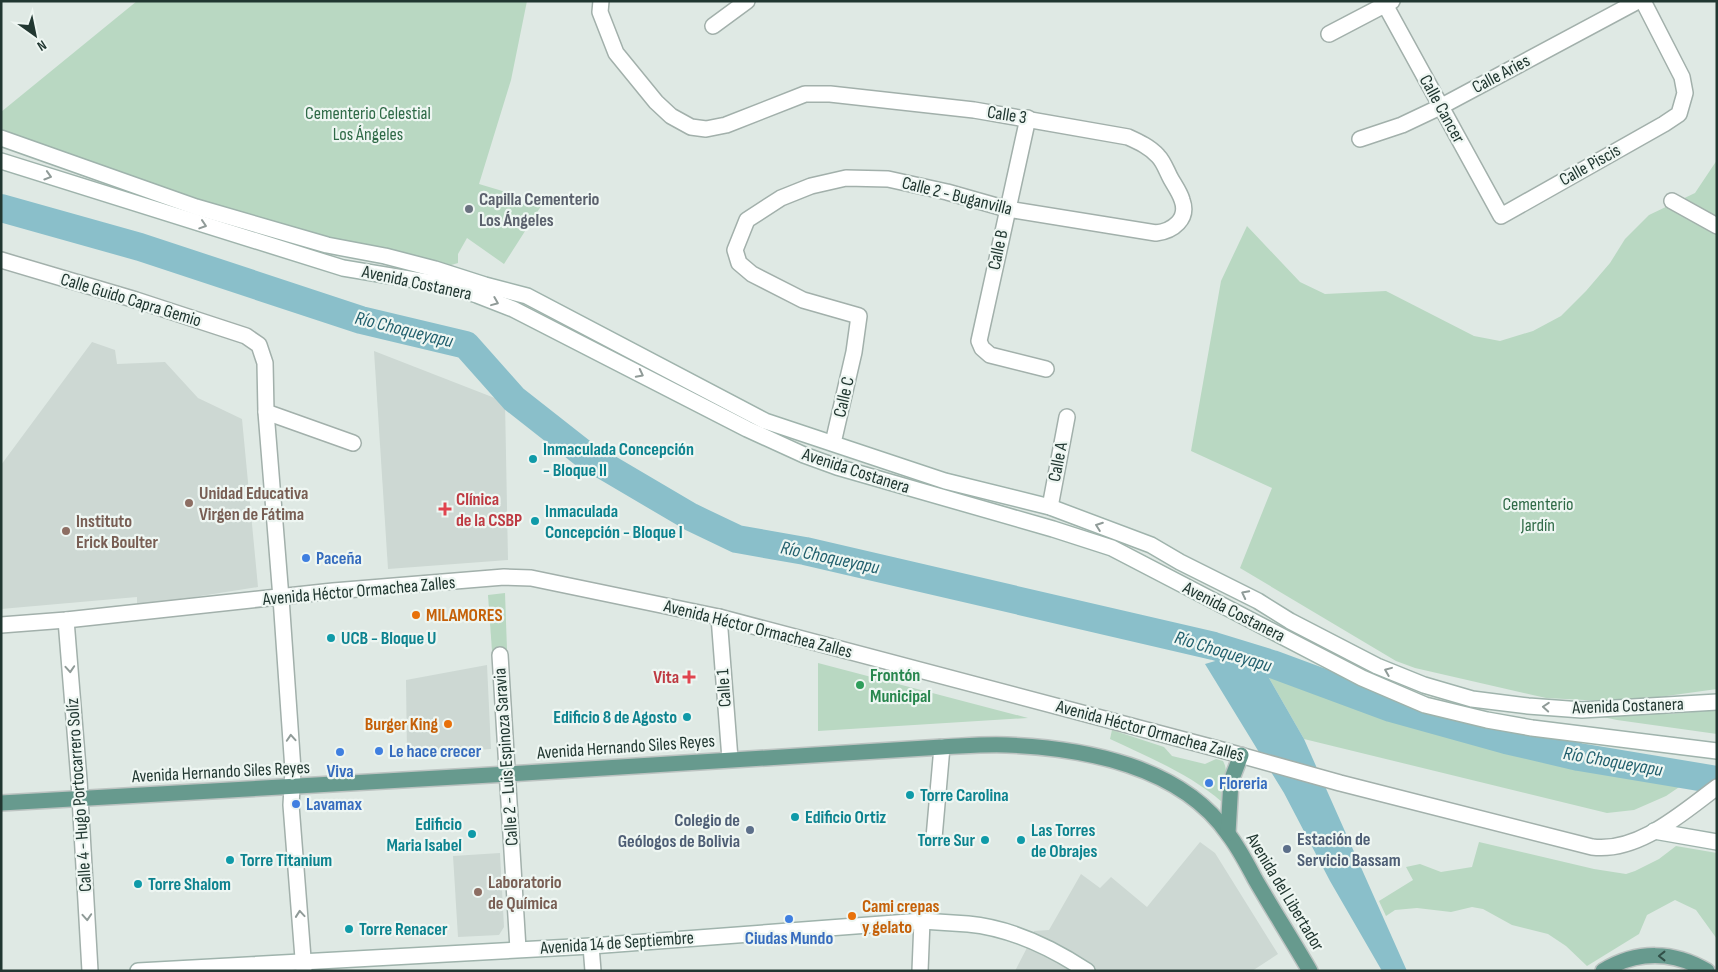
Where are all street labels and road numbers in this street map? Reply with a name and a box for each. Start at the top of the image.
street label: Calle Aries [1469,50,1533,98]
street label: Calle Cancer [1415,71,1469,147]
street label: Calle 3 [986,102,1028,128]
street label: Calle Piscis [1556,140,1624,190]
street label: Calle 2 - Buganvilla [900,172,1014,220]
street label: Calle B [984,228,1012,272]
street label: Avenida Costanera [359,261,474,305]
street label: Calle Guido Capra Gemio [58,269,204,331]
street label: Calle C [829,375,859,419]
street label: Calle A [1044,440,1072,484]
street label: Avenida Costanera [799,443,912,498]
street label: Avenida Héctor Ormachea Zalles [261,572,456,610]
street label: Avenida Costanera [1179,577,1288,647]
street label: Avenida Héctor Ormachea Zalles [661,595,854,663]
street label: Calle 2 - Luis Espinoza Saravia [489,667,523,847]
street label: Calle 1 [712,667,736,708]
street label: Avenida Costanera [1571,694,1684,718]
street label: Avenida Héctor Ormachea Zalles [1053,696,1246,766]
street label: Calle 4 - Hugo Portocarrero Solíz [62,697,96,893]
street label: Avenida Hernando Siles Reyes [535,730,716,764]
street label: Avenida Hernando Siles Reyes [130,757,311,787]
street label: Avenida del Libertador [1241,829,1328,955]
street label: Avenida 14 de Septiembre [539,927,694,959]

